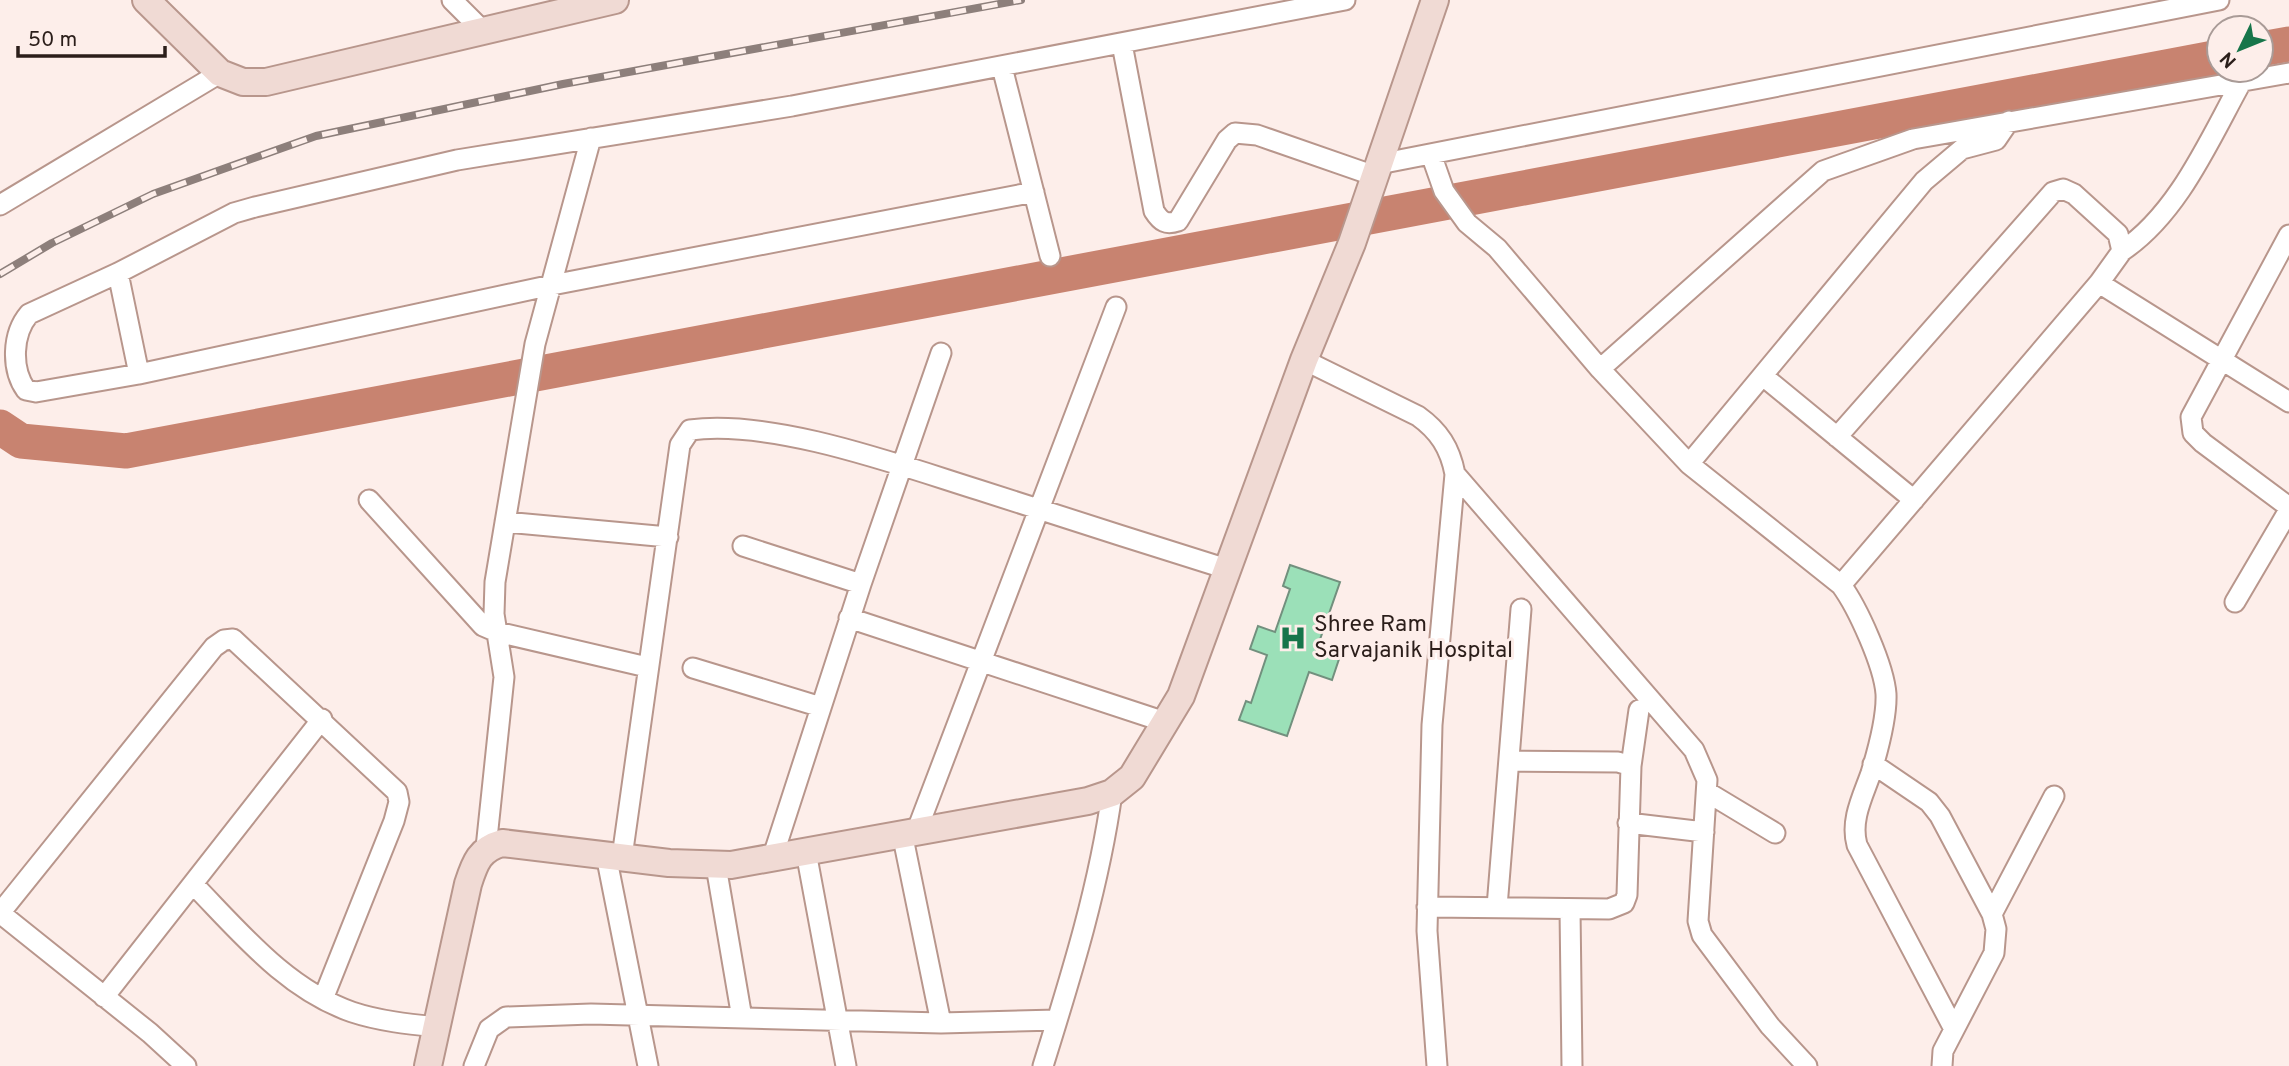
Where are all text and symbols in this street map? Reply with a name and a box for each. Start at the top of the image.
scale bar [18,14,164,58]
north arrow [2205,14,2275,84]
text: 50 m [28,27,77,54]
text: N [2216,46,2242,72]
place label: Shree Ram Sarvajanik Hospital [1314,611,1513,666]
hospital icon: Shree Ram Sarvajanik Hospital [1278,623,1308,653]

